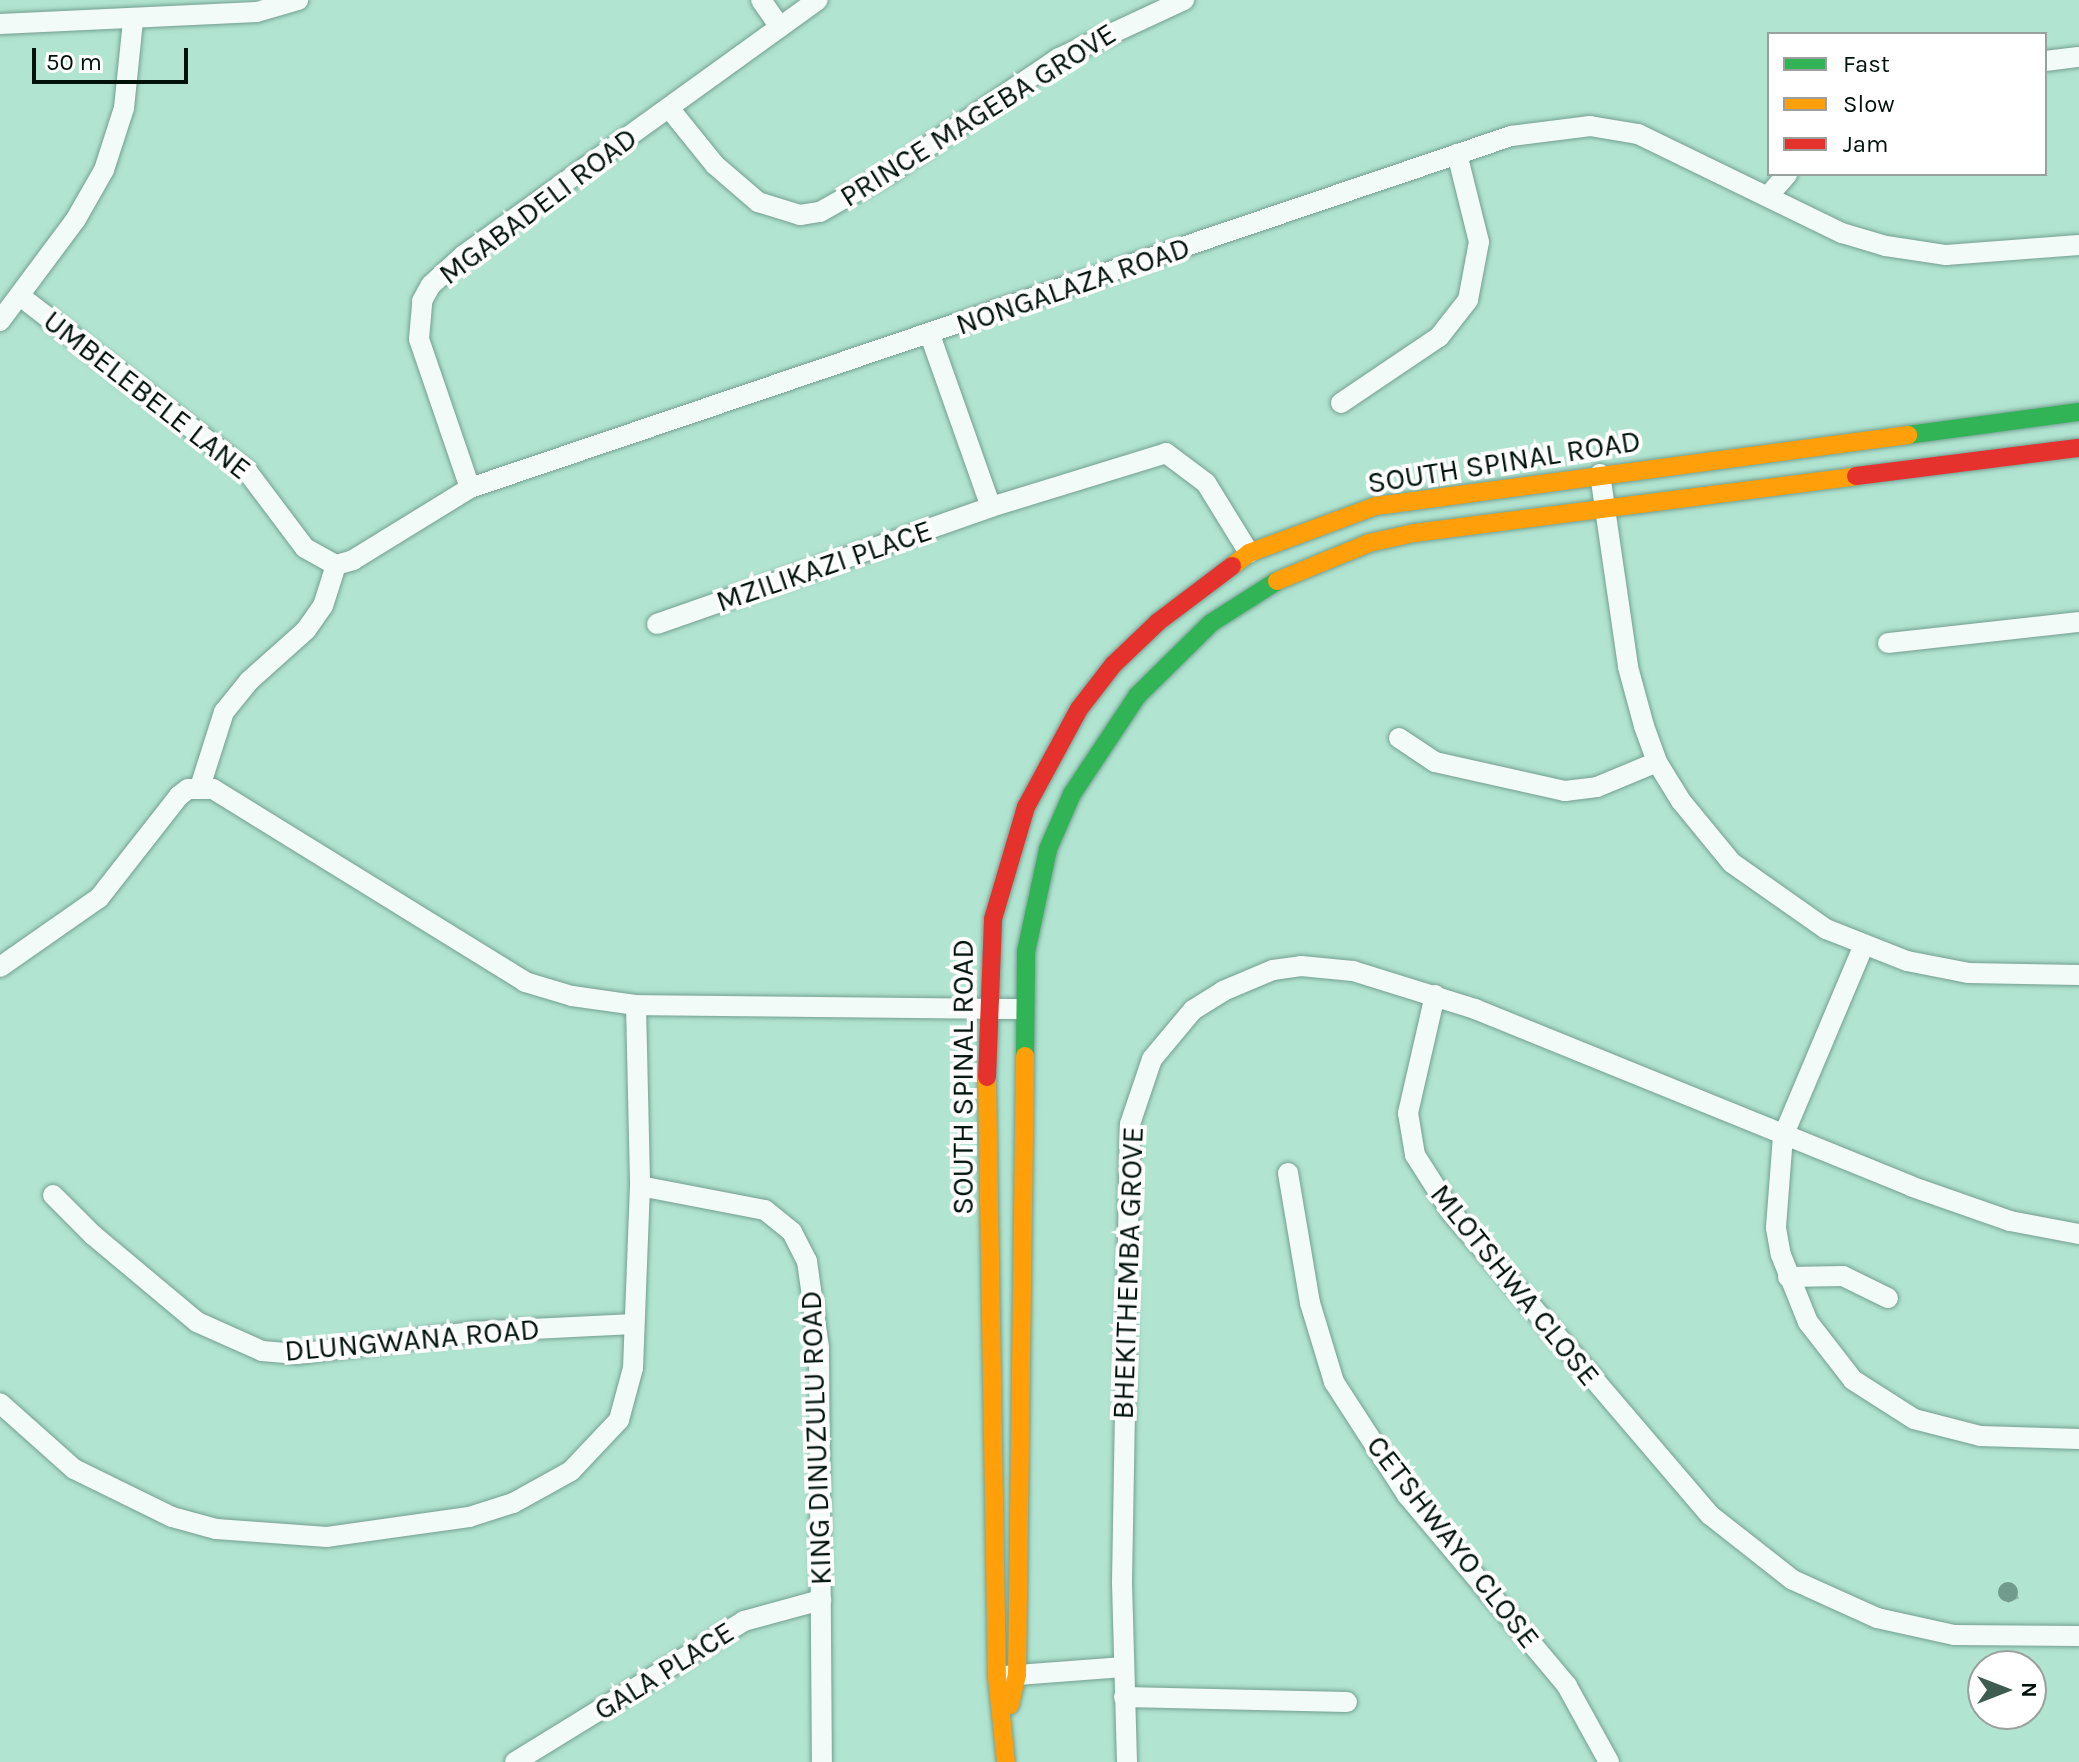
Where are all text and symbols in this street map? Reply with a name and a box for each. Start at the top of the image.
street label: PRINCE MAGEBA GROVE [833,15,1123,215]
scale bar [36,32,192,82]
legend [1767,32,2047,176]
text: 50 m [46,48,102,76]
text: Fast [1843,50,1890,78]
text: Slow [1843,90,1895,118]
street label: MGABADELI ROAD [432,120,644,292]
text: Jam [1843,130,1888,158]
street label: NONGALAZA ROAD [951,229,1195,343]
street label: UMBELEBELE LANE [36,303,258,487]
street label: SOUTH SPINAL ROAD [1365,423,1643,501]
street label: MZILIKAZI PLACE [711,512,937,620]
street label: SOUTH SPINAL ROAD [945,939,981,1215]
street label: BHEKITHEMBA GROVE [1105,1126,1151,1420]
street label: MLOTSHWA CLOSE [1423,1177,1607,1393]
street label: KING DINUZULU ROAD [793,1290,839,1586]
street label: DLUNGWANA ROAD [283,1311,541,1369]
street label: CETSHWAYO CLOSE [1359,1428,1547,1656]
street label: GALA PLACE [587,1614,741,1728]
north arrow [1967,1650,2047,1730]
text: N [2016,1682,2042,1698]

